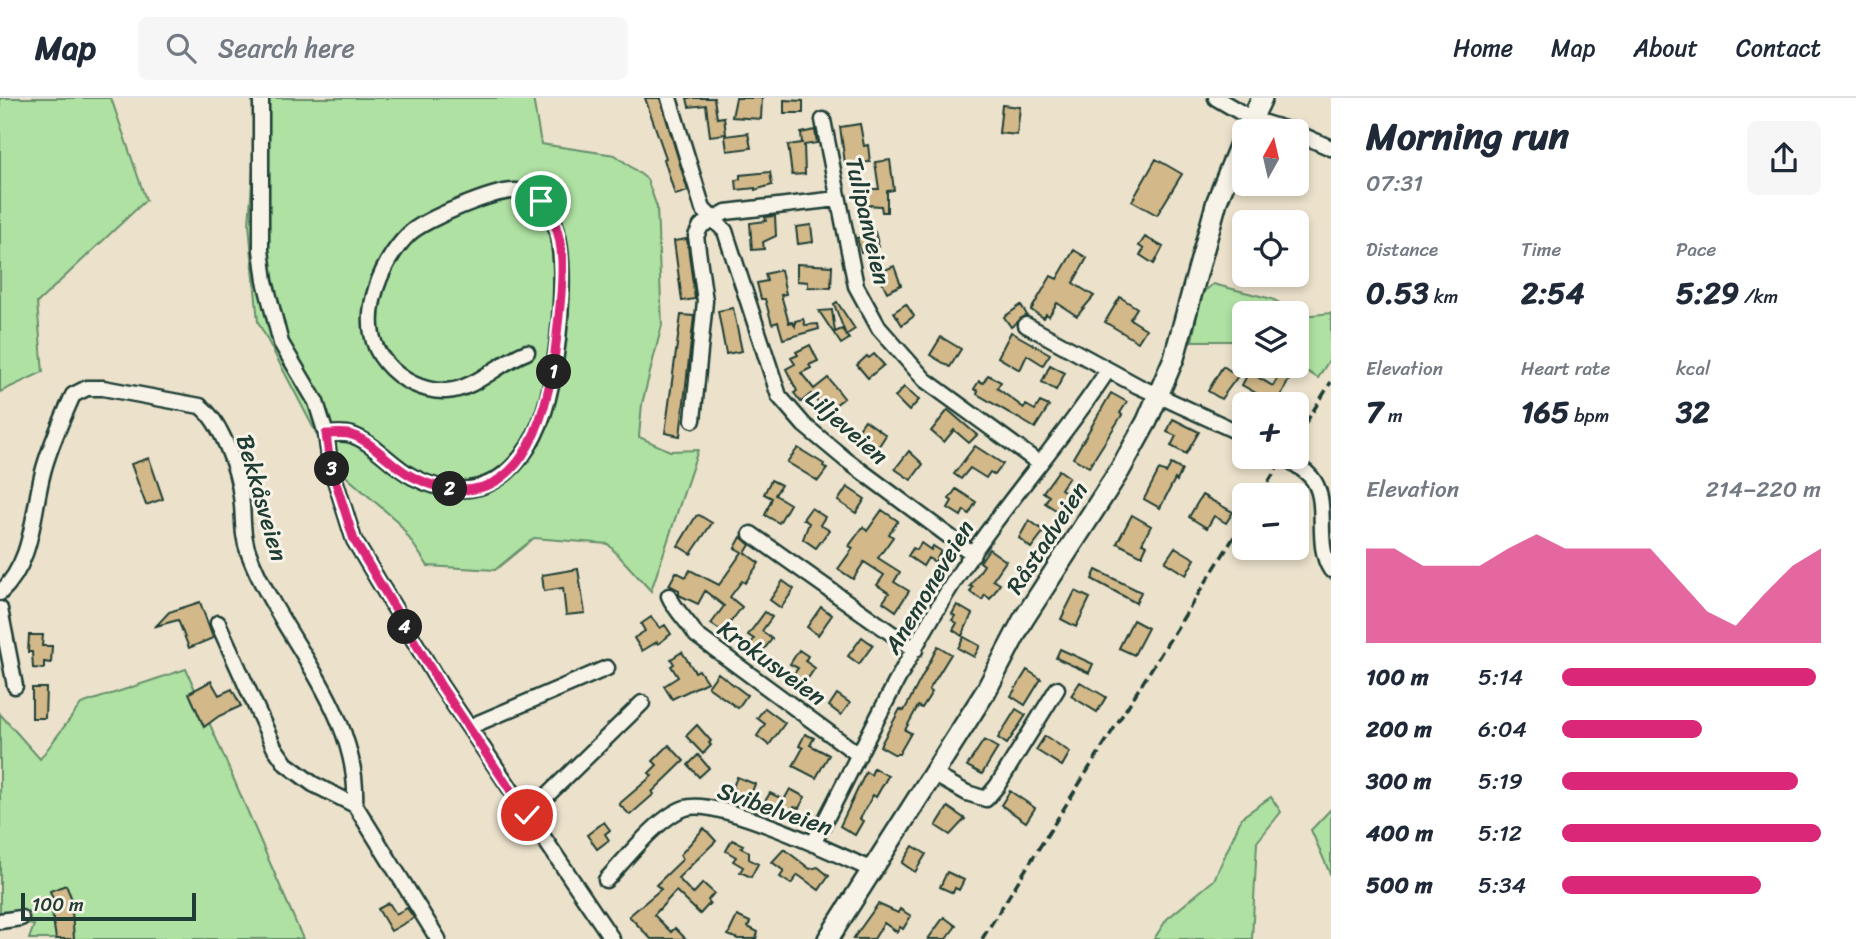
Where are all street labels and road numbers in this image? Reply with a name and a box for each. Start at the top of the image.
street label: Tulipanveien [833,153,903,289]
street label: Liljeveien [796,379,898,475]
street label: Bekkåsveien [224,430,300,566]
street label: Råstadveien [994,473,1100,603]
street label: Anemoneveien [872,511,986,663]
street label: Krokusveien [708,609,836,717]
street label: Svibelveien [712,770,838,848]

